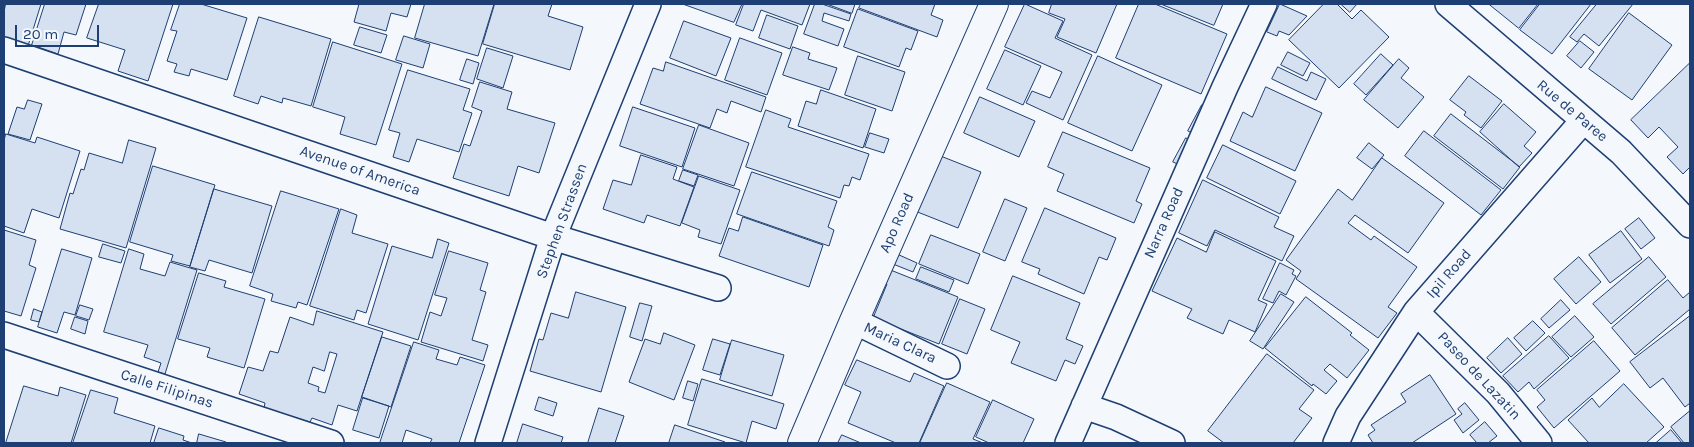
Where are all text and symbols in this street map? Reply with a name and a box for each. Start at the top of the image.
scale bar [18,15,101,47]
text: 20 m [23,25,58,43]
street label: Rue de Paree [1533,76,1611,146]
street label: Avenue of America [297,142,423,200]
street label: Stephen Strassen [533,161,591,281]
street label: Narra Road [1140,185,1188,261]
street label: Apo Road [876,190,918,256]
street label: Ipil Road [1423,246,1475,302]
street label: Maria Clara [861,318,939,368]
street label: Paseo de Lazatin [1434,328,1524,424]
street label: Calle Filipinas [118,366,216,412]

